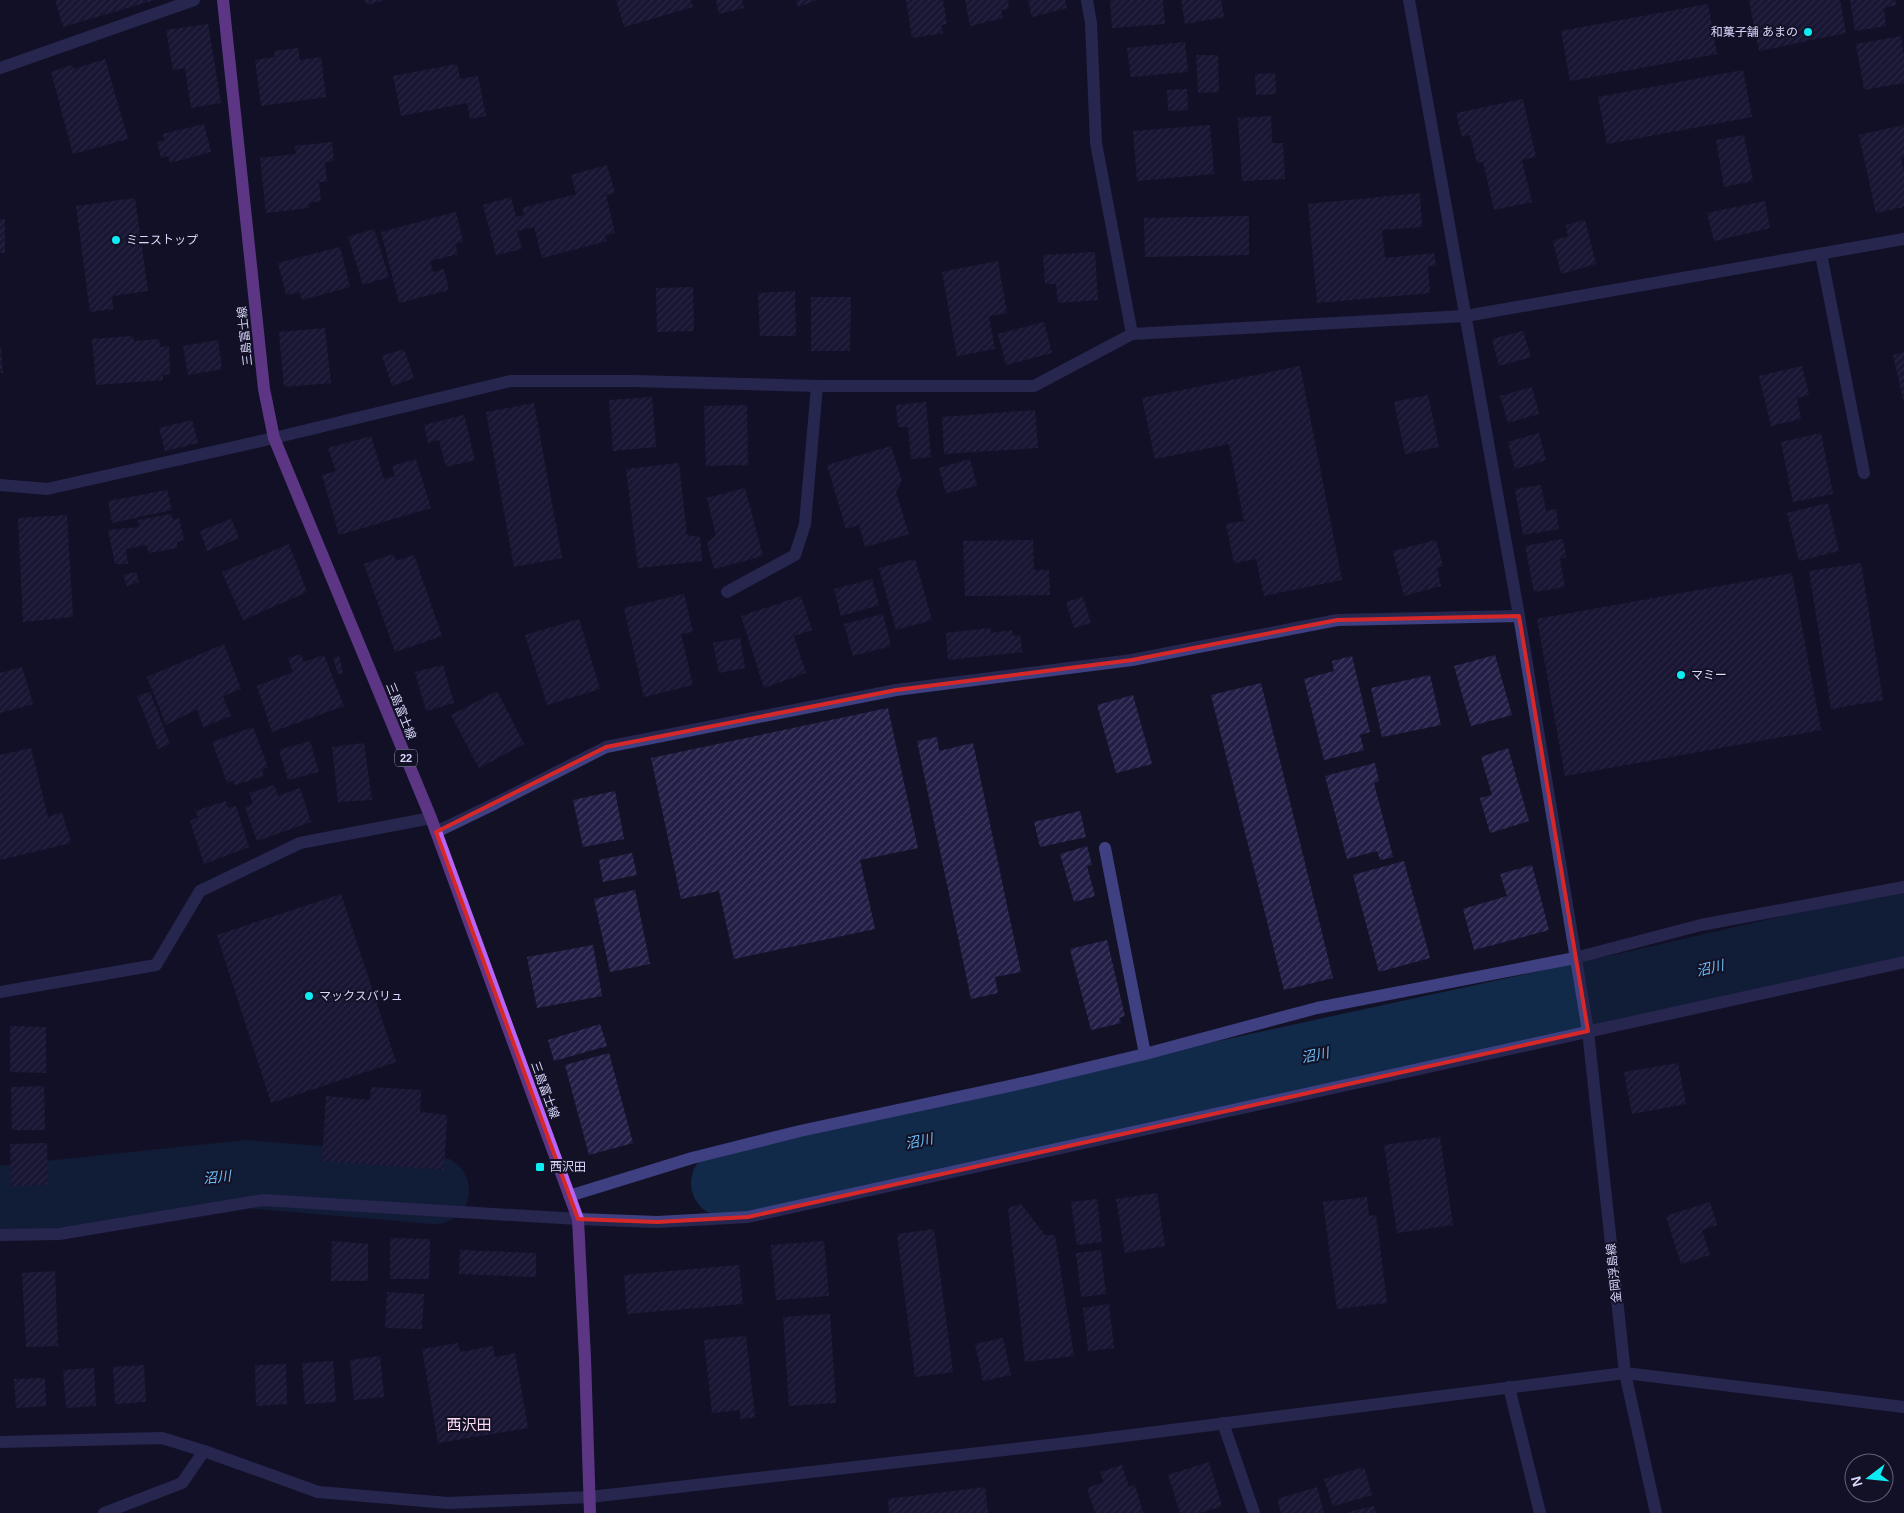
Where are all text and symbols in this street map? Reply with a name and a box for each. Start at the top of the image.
place label: 和菓子舗 あまの [1711,25,1798,39]
marker: 和菓子舗 あまの [1802,26,1814,38]
place label: ミニストップ [126,233,198,247]
marker: ミニストップ [110,234,122,246]
street label: 三島富士線 [235,305,255,367]
place label: マミー [1691,668,1727,682]
marker: マミー [1675,669,1687,681]
street label: 三島富士線 [383,681,419,741]
road number: 22 [395,750,417,766]
water label: 沼川 [1695,957,1727,979]
place label: マックスバリュ [319,989,403,1003]
marker: マックスバリュ [303,990,315,1002]
water label: 沼川 [1300,1044,1332,1066]
street label: 三島富士線 [528,1059,562,1121]
water label: 沼川 [904,1130,936,1152]
place label: 西沢田 [550,1160,586,1174]
marker: 西沢田 [534,1161,546,1173]
water label: 沼川 [202,1167,234,1186]
street label: 金岡浮島線 [1604,1242,1624,1304]
district label: 西沢田 [446,1416,492,1433]
north arrow [1844,1453,1894,1503]
text: N [1847,1475,1866,1489]

